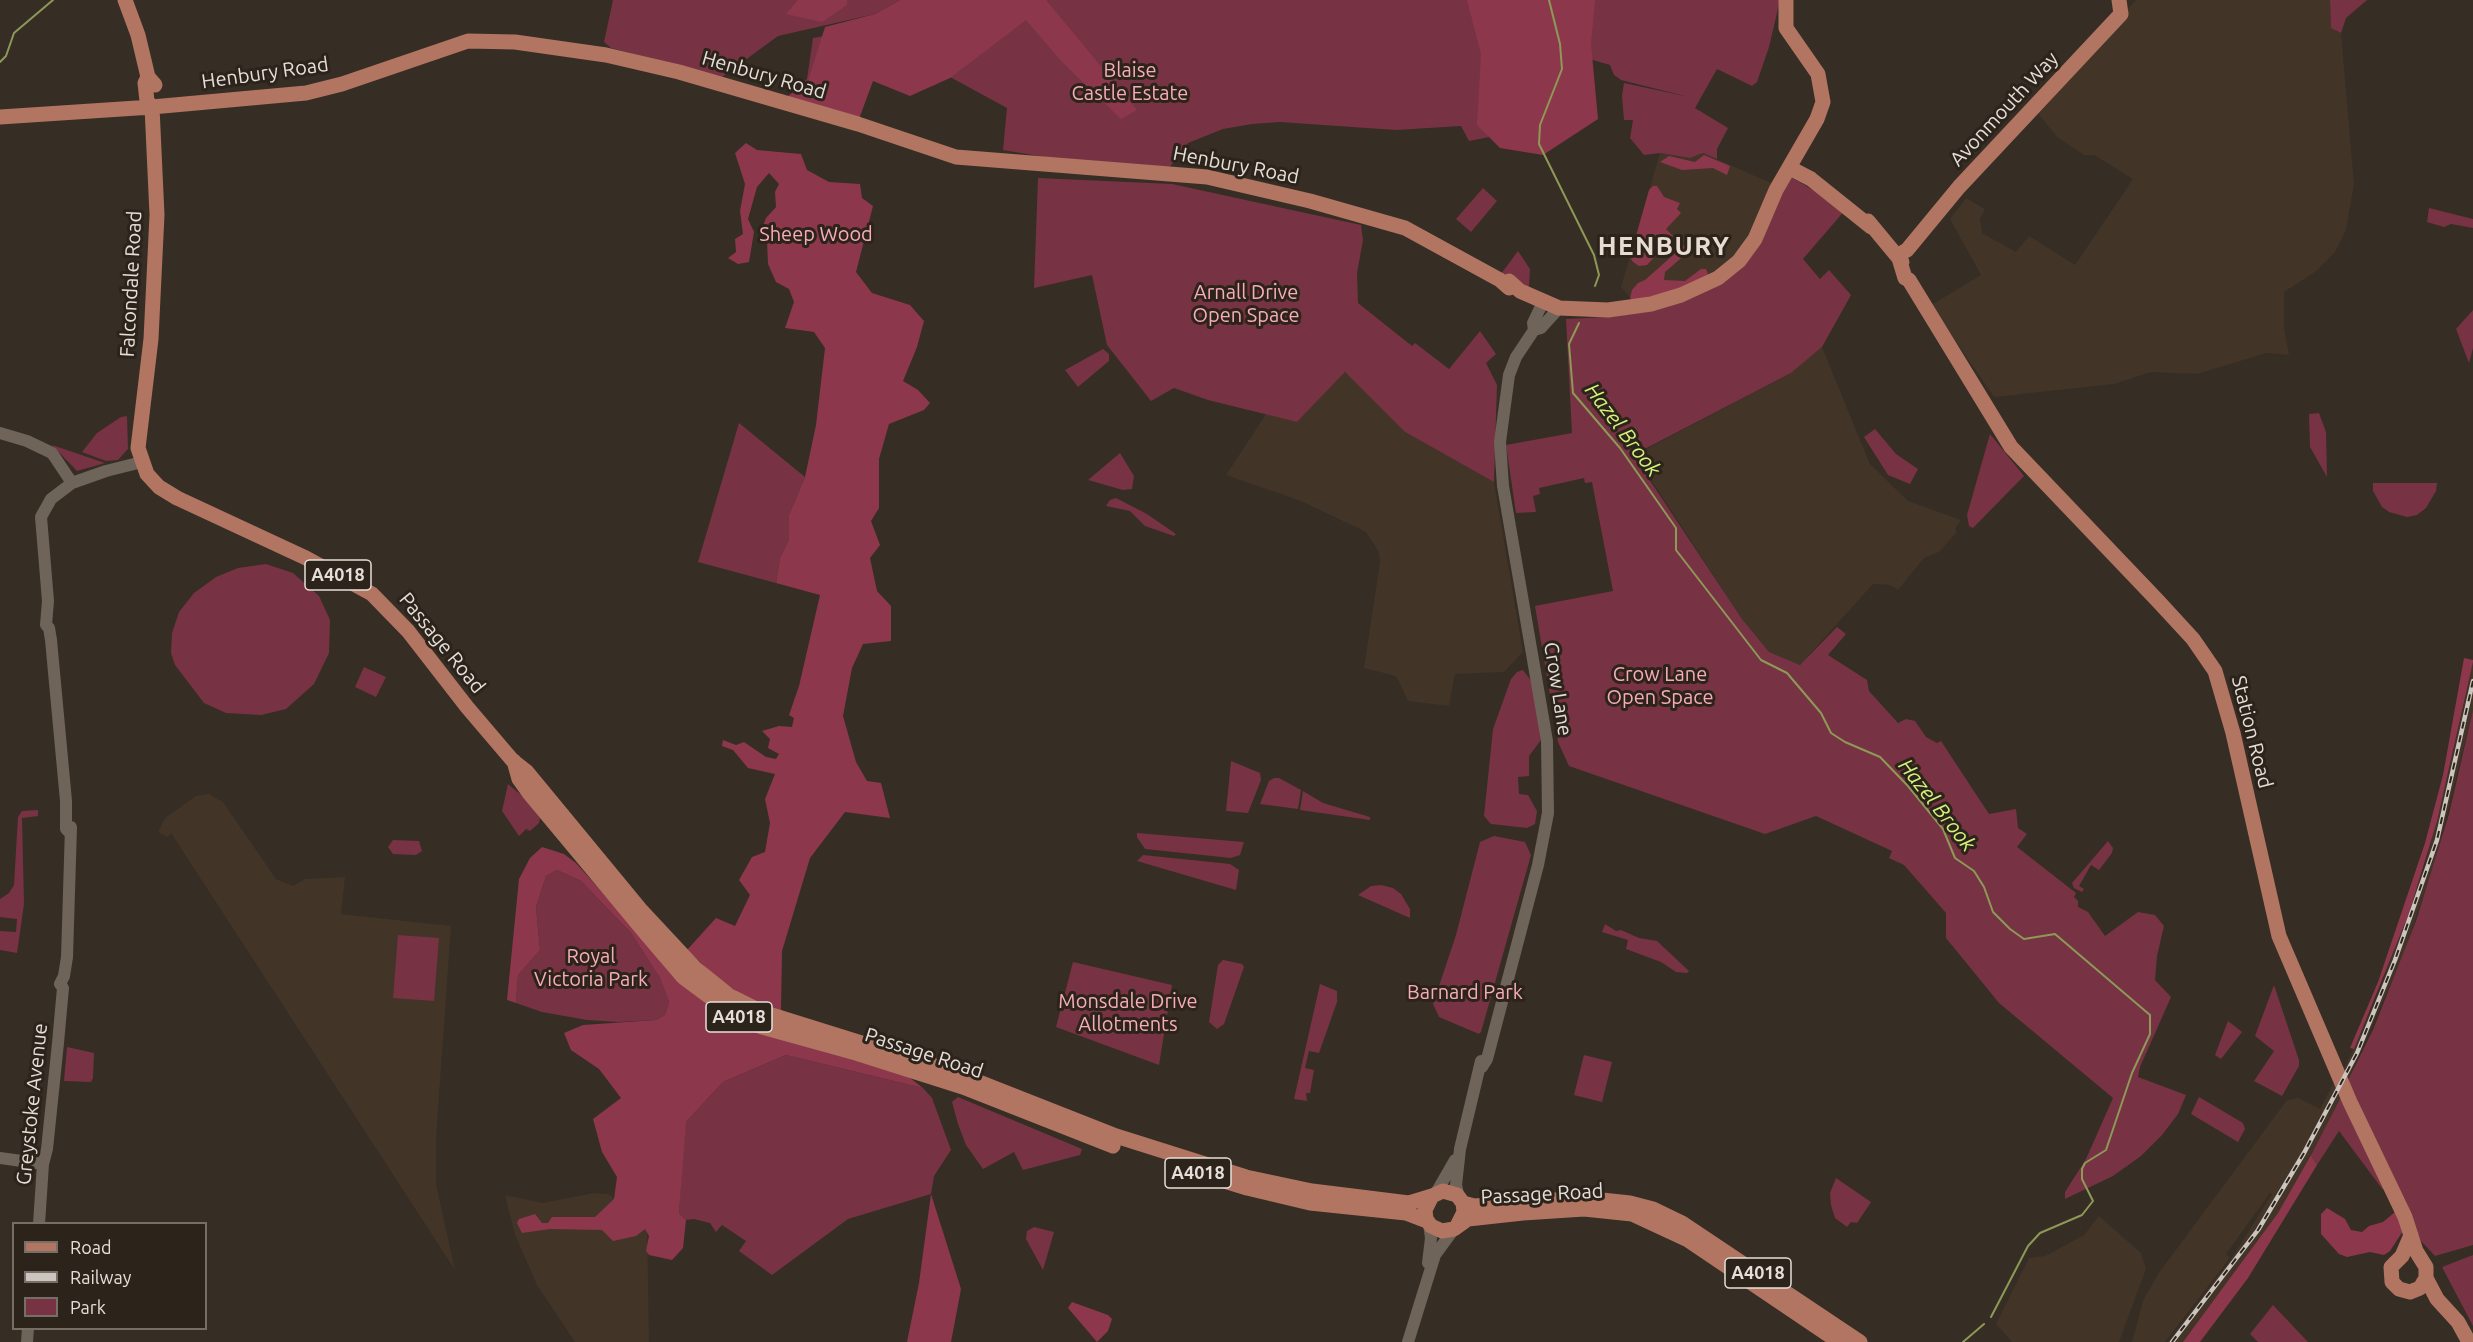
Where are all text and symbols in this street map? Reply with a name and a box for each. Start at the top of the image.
street label: Henbury Road [699,46,829,104]
street label: Avonmouth Way [1945,47,2063,171]
street label: Henbury Road [200,52,330,94]
park label: Blaise Castle Estate [1072,58,1188,105]
street label: Henbury Road [1171,141,1301,189]
street label: Falcondale Road [115,210,147,358]
park label: Sheep Wood [759,222,873,246]
district label: HENBURY [1598,230,1730,262]
park label: Arnall Drive Open Space [1193,280,1299,327]
water label: Hazel Brook [1580,378,1666,482]
road number: A4018 [305,560,371,590]
street label: Passage Road [394,588,490,698]
street label: Crow Lane [1539,640,1577,738]
park label: Crow Lane Open Space [1607,662,1713,709]
street label: Station Road [2226,673,2278,791]
water label: Hazel Brook [1893,754,1981,856]
park label: Royal Victoria Park [534,944,648,991]
park label: Barnard Park [1407,980,1523,1004]
park label: Monsdale Drive Allotments [1058,989,1198,1036]
road number: A4018 [706,1002,772,1032]
street label: Greystoke Avenue [12,1022,52,1186]
street label: Passage Road [862,1023,986,1083]
road number: A4018 [1165,1158,1231,1188]
street label: Passage Road [1480,1179,1604,1209]
legend [12,1222,207,1330]
text: Road [70,1237,112,1257]
road number: A4018 [1725,1258,1791,1288]
text: Railway [70,1267,131,1287]
text: Park [70,1297,106,1317]

